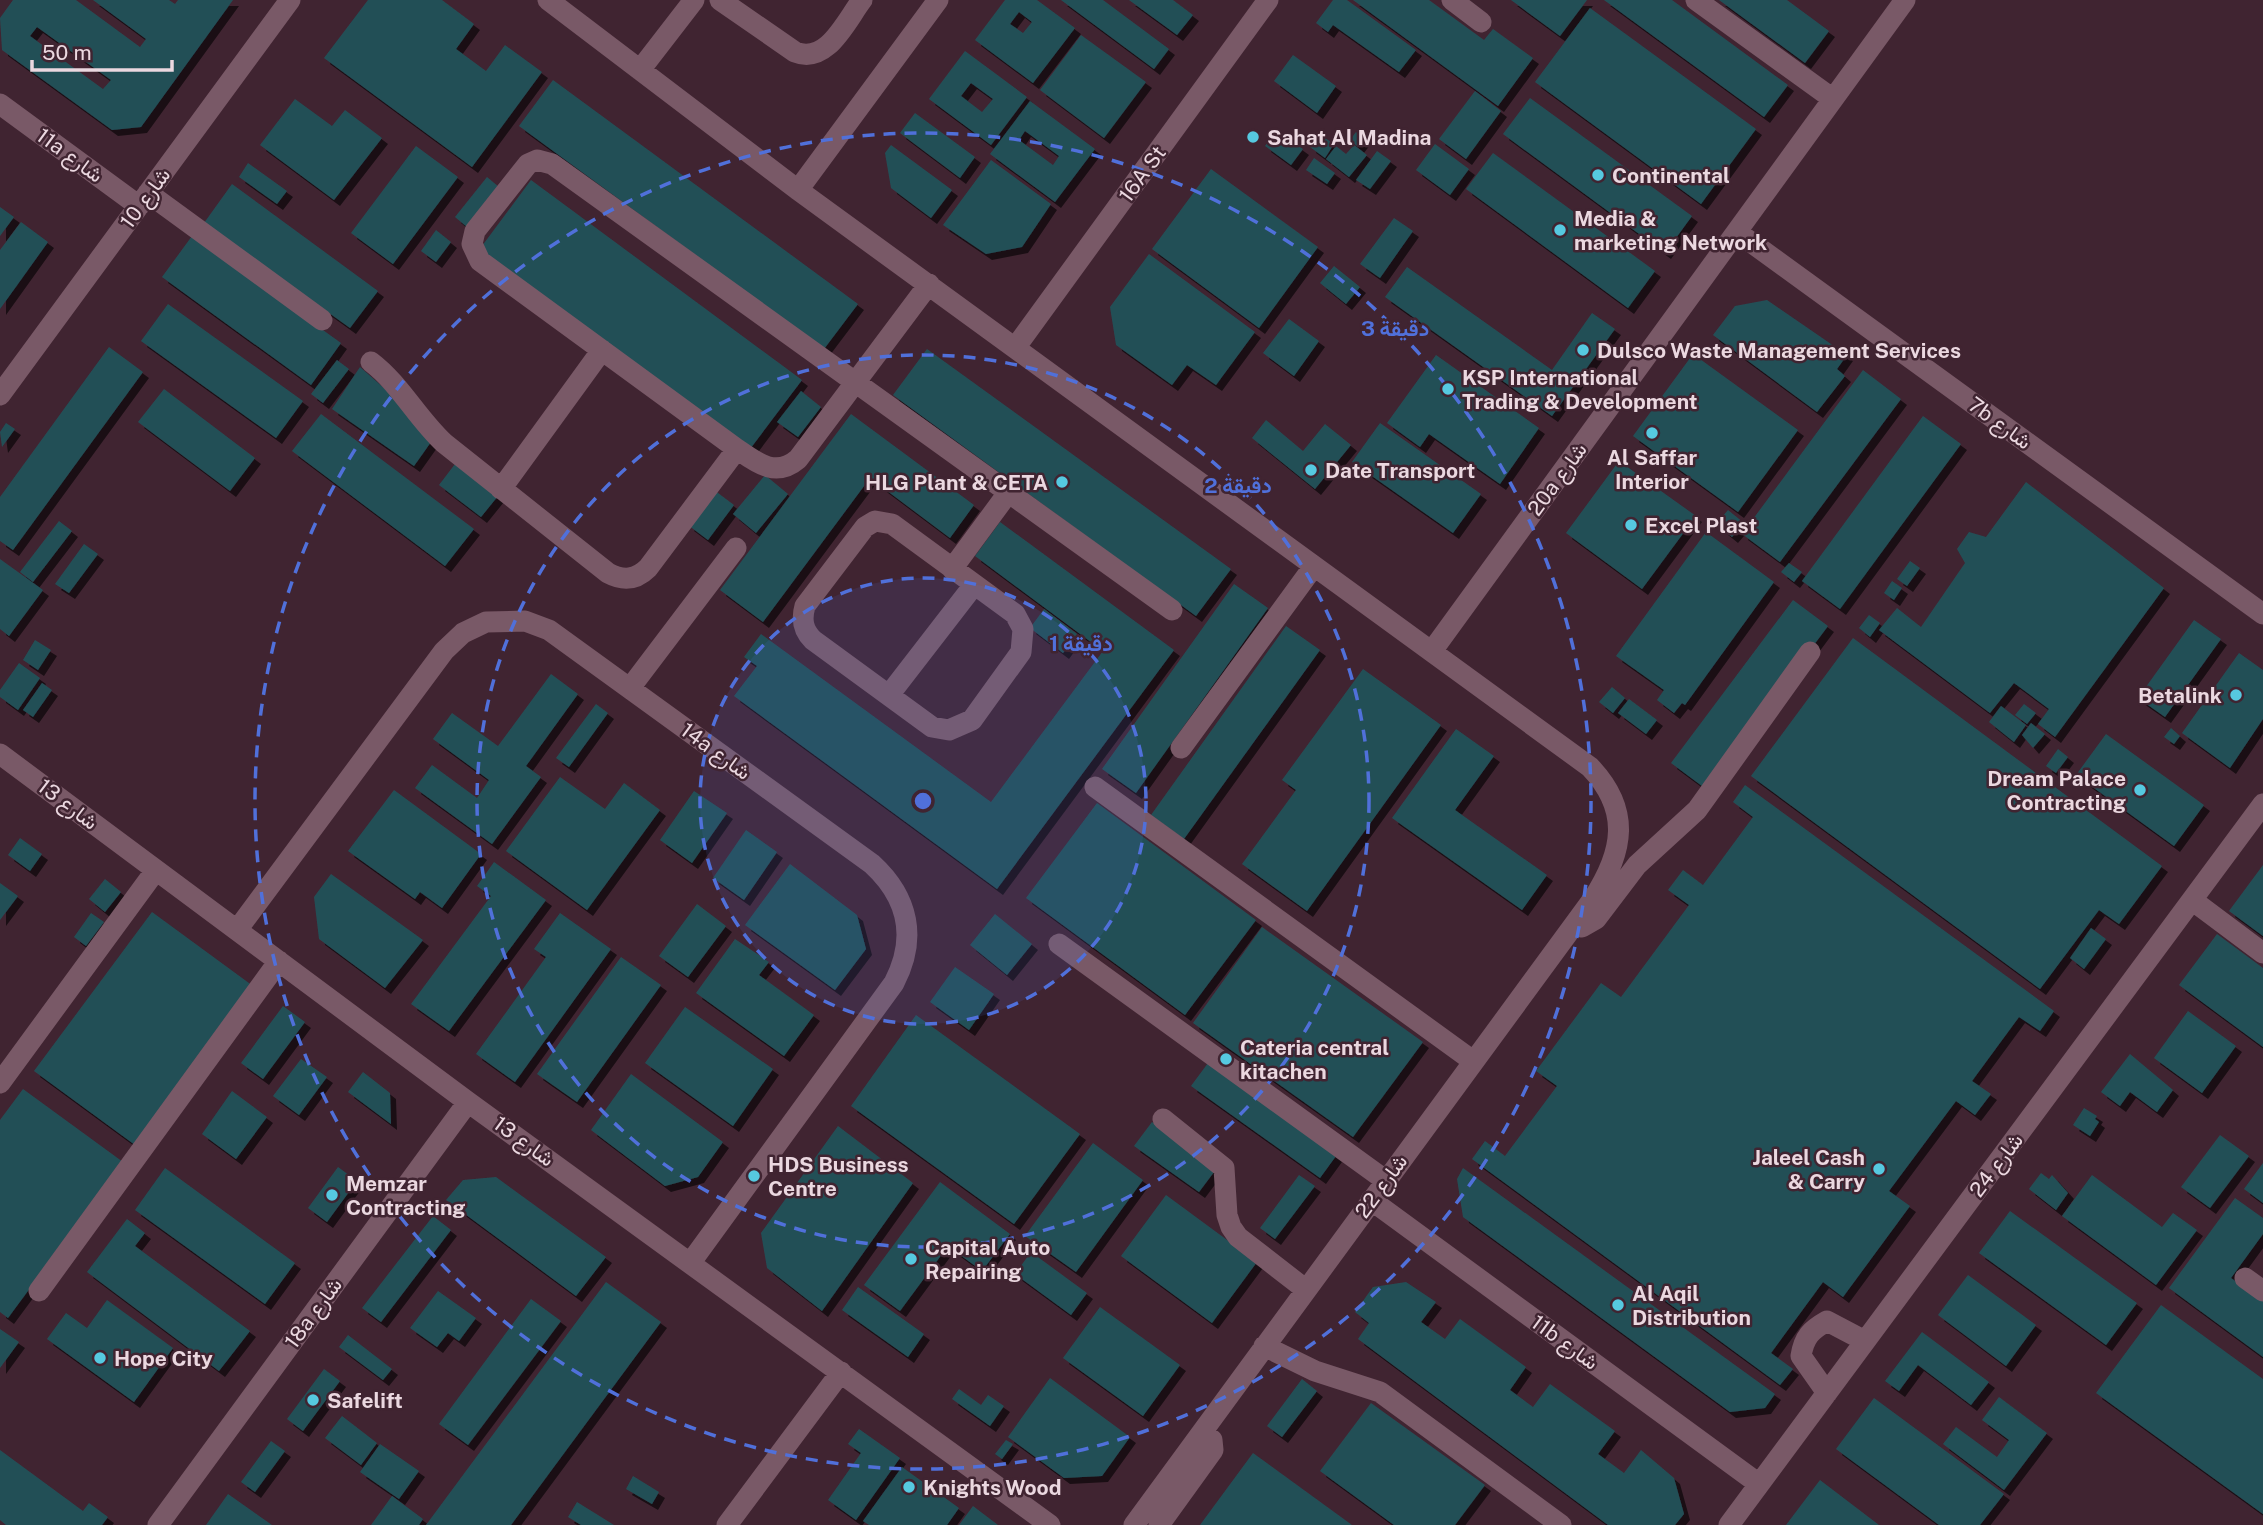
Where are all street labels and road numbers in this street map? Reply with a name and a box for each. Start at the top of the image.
street label: 11a شارع [31,123,108,189]
street label: 16A St [1113,141,1171,207]
street label: شارع 10 [115,163,177,234]
street label: 7b شارع [1962,392,2037,456]
street label: 20a شارع [1522,438,1594,522]
street label: 14a شارع [675,717,756,786]
street label: شارع 13 [32,773,103,836]
street label: شارع 13 [488,1111,559,1173]
street label: شارع 24 [1964,1128,2030,1203]
street label: شارع 22 [1350,1149,1414,1224]
street label: 18a شارع [279,1273,349,1354]
street label: 11b شارع [1525,1309,1603,1376]

